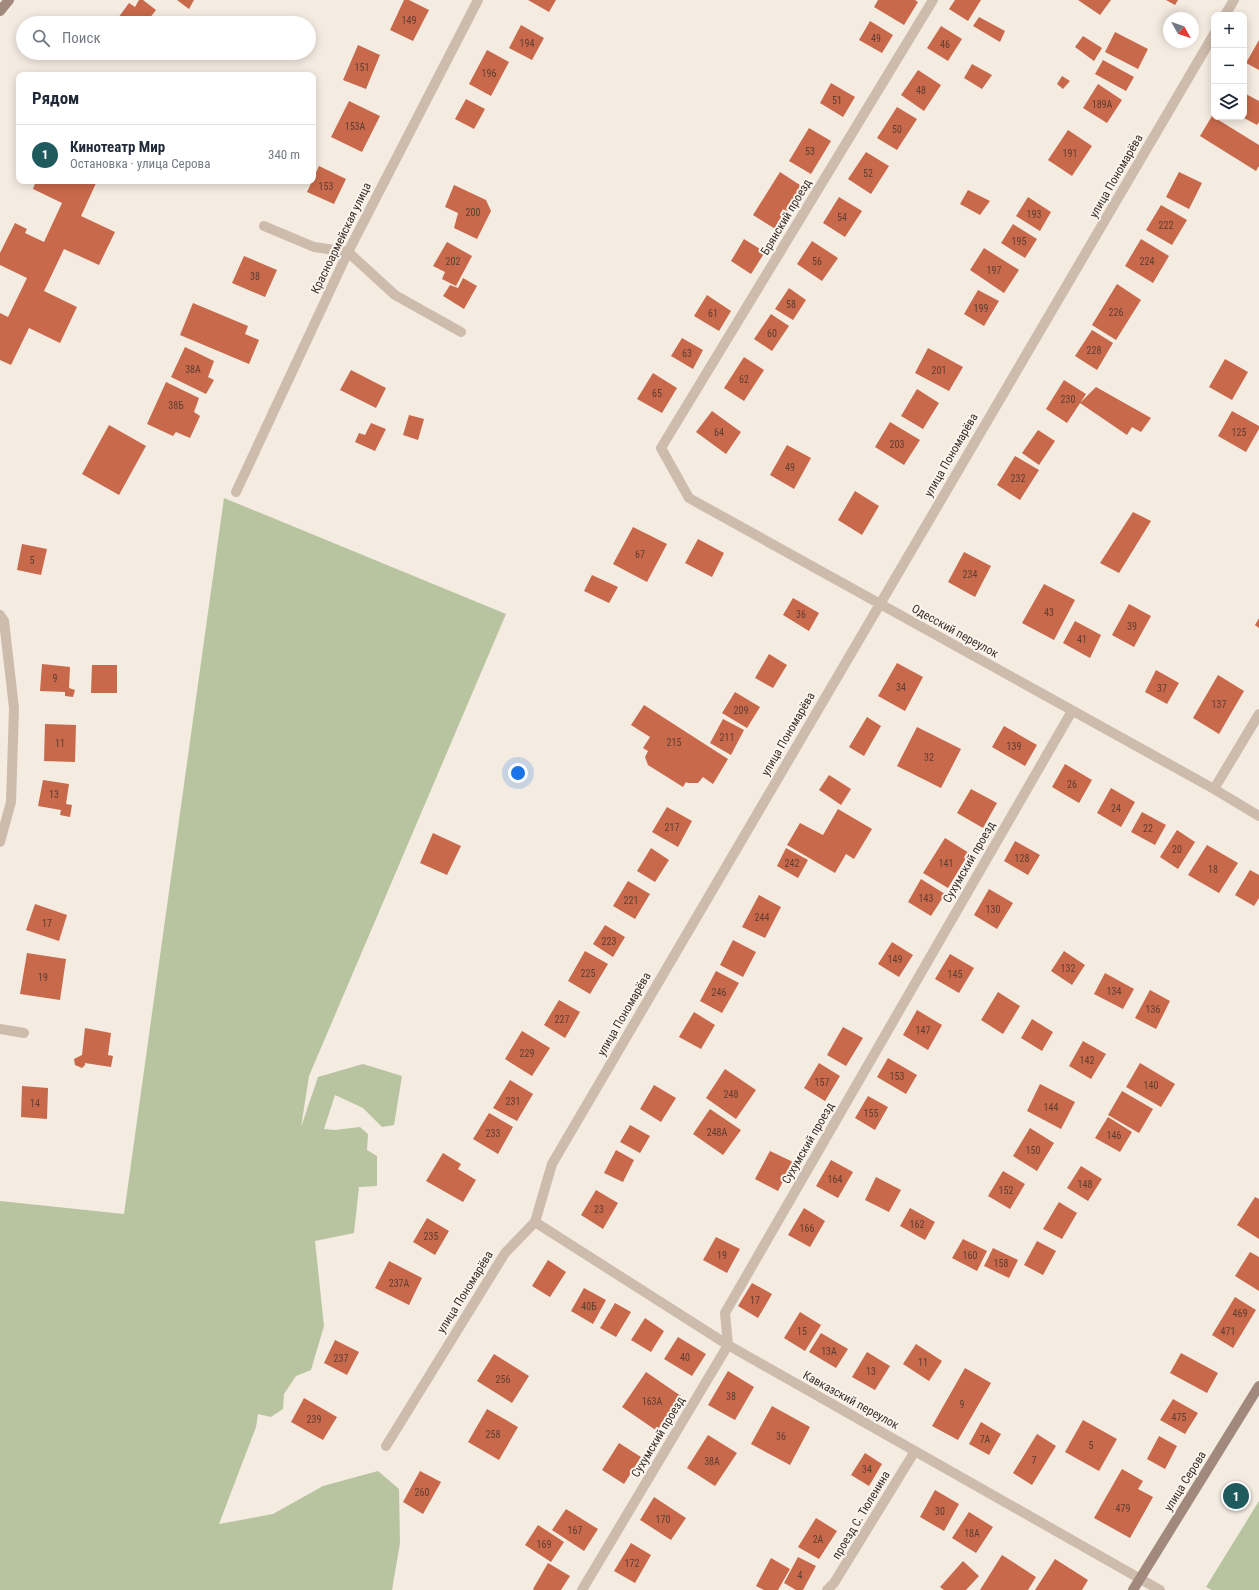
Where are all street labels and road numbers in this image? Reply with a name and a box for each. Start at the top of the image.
street label: улица Пономарёва [1086,131,1146,220]
street label: Брянский проезд [758,176,814,258]
street label: Красноармейская улица [308,180,374,296]
street label: улица Пономарёва [921,410,981,499]
street label: Одесский переулок [909,601,1001,661]
street label: улица Пономарёва [758,689,818,778]
street label: Сухумский проезд [940,818,998,905]
street label: улица Пономарёва [594,969,654,1058]
street label: Сухумский проезд [779,1099,837,1186]
street label: улица Пономарёва [434,1248,496,1336]
street label: Кавказский переулок [801,1368,902,1432]
street label: Сухумский проезд [628,1394,688,1480]
street label: улица Серова [1161,1448,1209,1514]
street label: проезд С. Тюленина [829,1468,893,1562]

